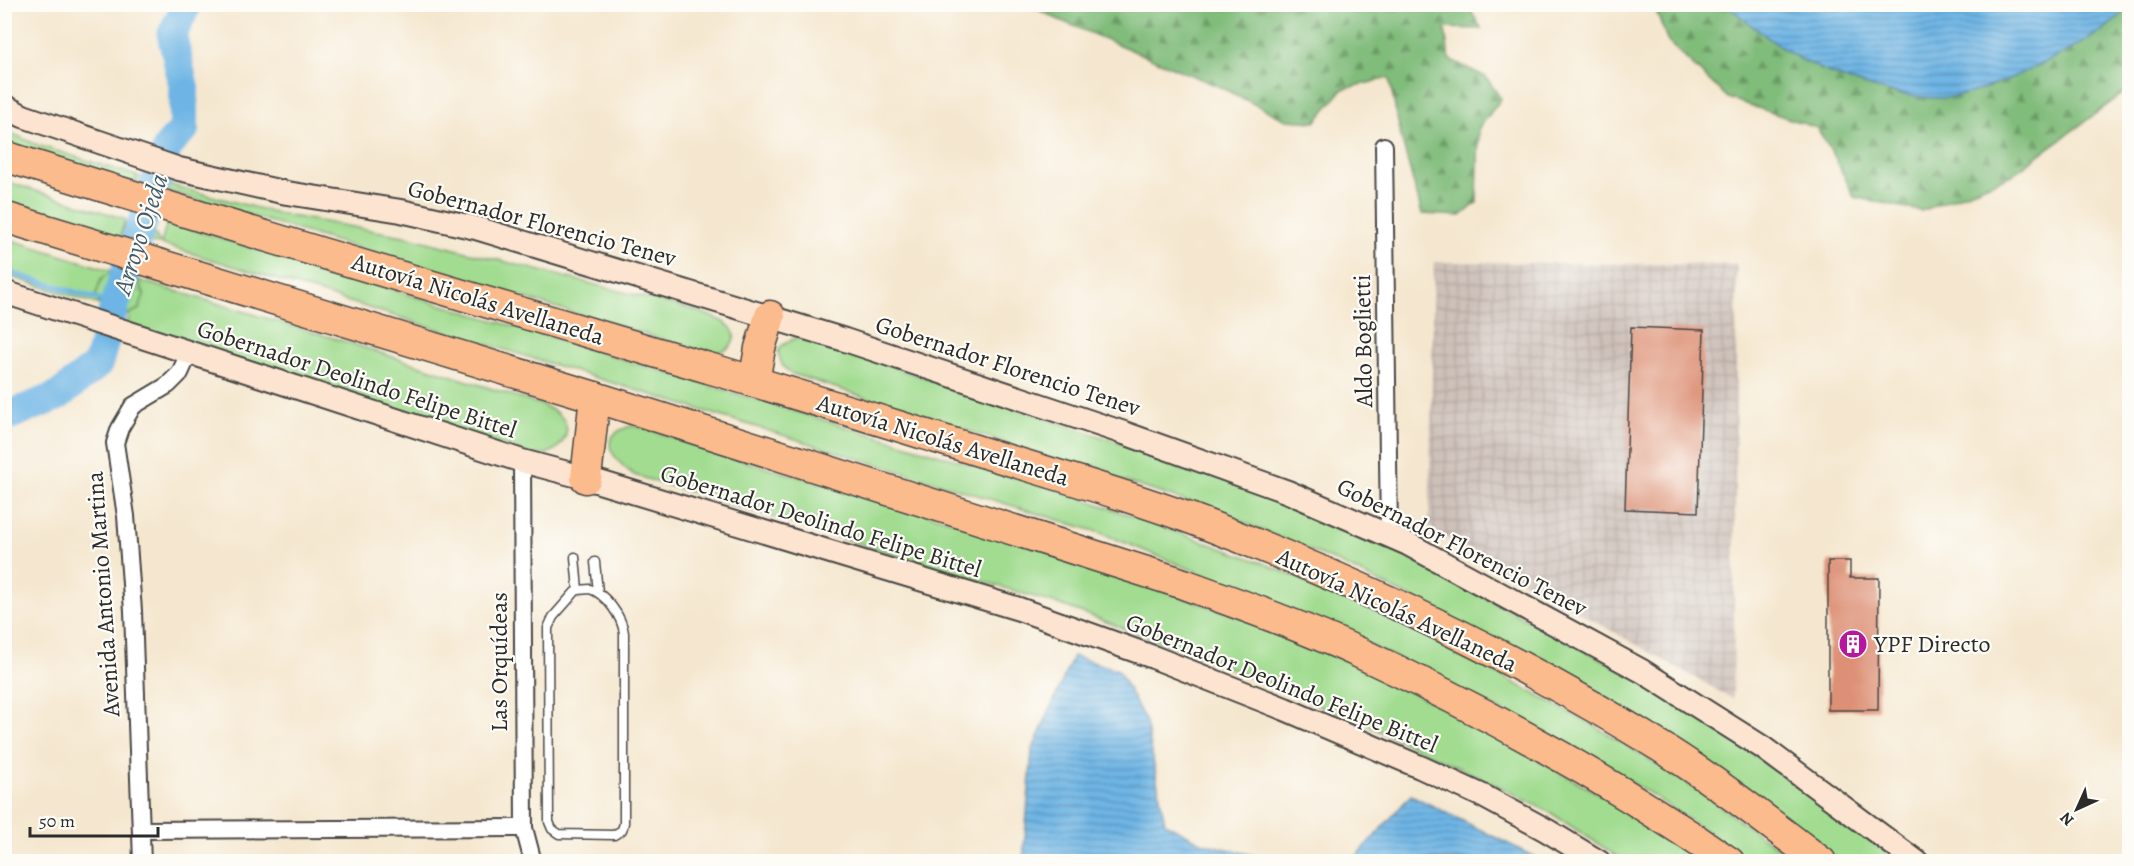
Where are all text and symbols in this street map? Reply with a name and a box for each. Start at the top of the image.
water label: Arroyo Ojeda [104,169,176,301]
street label: Gobernador Florencio Tenev [404,172,680,274]
street label: Autovía Nicolás Avellaneda [347,245,609,353]
street label: Aldo Boglietti [1346,274,1380,409]
street label: Gobernador Florencio Tenev [872,308,1145,424]
street label: Gobernador Deolindo Felipe Bittel [193,312,521,446]
street label: Autovía Nicolás Avellaneda [812,386,1074,494]
street label: Gobernador Deolindo Felipe Bittel [657,457,985,585]
street label: Avenida Antonio Martina [78,469,128,719]
street label: Gobernador Florencio Tenev [1332,470,1593,624]
street label: Autovía Nicolás Avellaneda [1271,540,1523,680]
street label: Las Orquídeas [483,592,515,732]
street label: Gobernador Deolindo Felipe Bittel [1121,606,1443,760]
building icon: YPF Directo [1837,628,1869,660]
place label: YPF Directo [1873,628,1991,660]
north arrow [2047,779,2107,839]
scale bar [30,800,158,838]
text: N [2055,807,2079,831]
text: 50 m [39,809,75,833]

